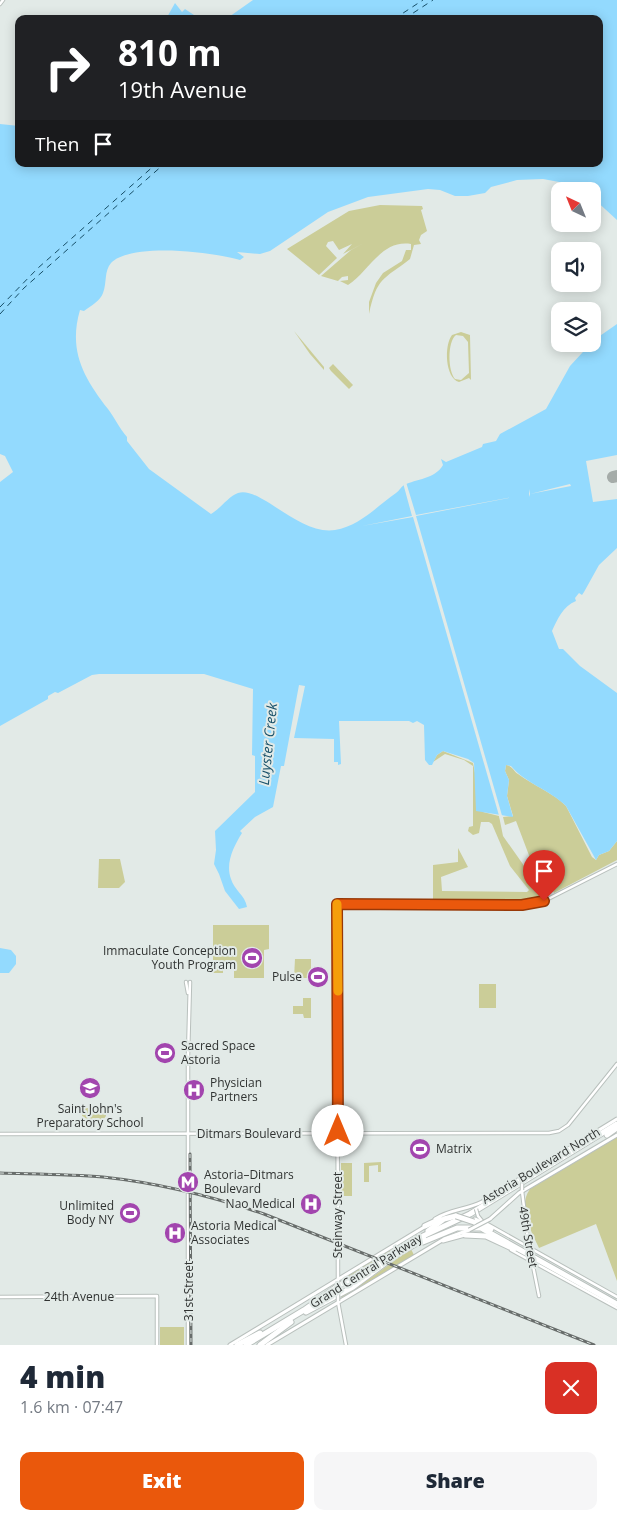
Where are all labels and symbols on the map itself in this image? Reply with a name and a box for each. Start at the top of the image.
north arrow [551,182,601,232]
water label: Luyster Creek [254,701,281,786]
pin [523,850,565,901]
place label: Immaculate Conception Youth Program [103,942,236,973]
sports icon: Immaculate Conception Youth Program [240,946,264,970]
sports icon: Pulse [306,965,330,989]
place label: Pulse [272,968,302,985]
place label: Sacred Space Astoria [181,1037,255,1068]
sports icon: Sacred Space Astoria [153,1041,177,1065]
place label: Physician Partners [210,1074,262,1105]
school or university icon: Saint John's Preparatory School [78,1076,102,1100]
hospital icon: Physician Partners [182,1078,206,1102]
place label: Saint John's Preparatory School [36,1100,144,1131]
position arrow [311,1104,363,1156]
street label: Astoria Boulevard North [478,1123,603,1208]
street label: Ditmars Boulevard [197,1125,301,1142]
sports icon: Matrix [408,1137,432,1161]
place label: Matrix [436,1140,473,1157]
place label: Astoria–Ditmars Boulevard [204,1166,294,1197]
metro station icon: Astoria–Ditmars Boulevard [176,1170,200,1194]
street label: Steinway Street [329,1172,346,1258]
hospital icon: Nao Medical [299,1192,323,1216]
place label: Nao Medical [226,1195,295,1212]
place label: Unlimited Body NY [59,1197,114,1228]
sports icon: Unlimited Body NY [118,1201,142,1225]
street label: 49th Street [515,1205,542,1269]
place label: Astoria Medical Associates [191,1217,277,1248]
hospital icon: Astoria Medical Associates [163,1221,187,1245]
street label: Grand Central Parkway [307,1229,426,1312]
street label: 31st Street [180,1261,197,1321]
street label: 24th Avenue [44,1288,114,1305]

